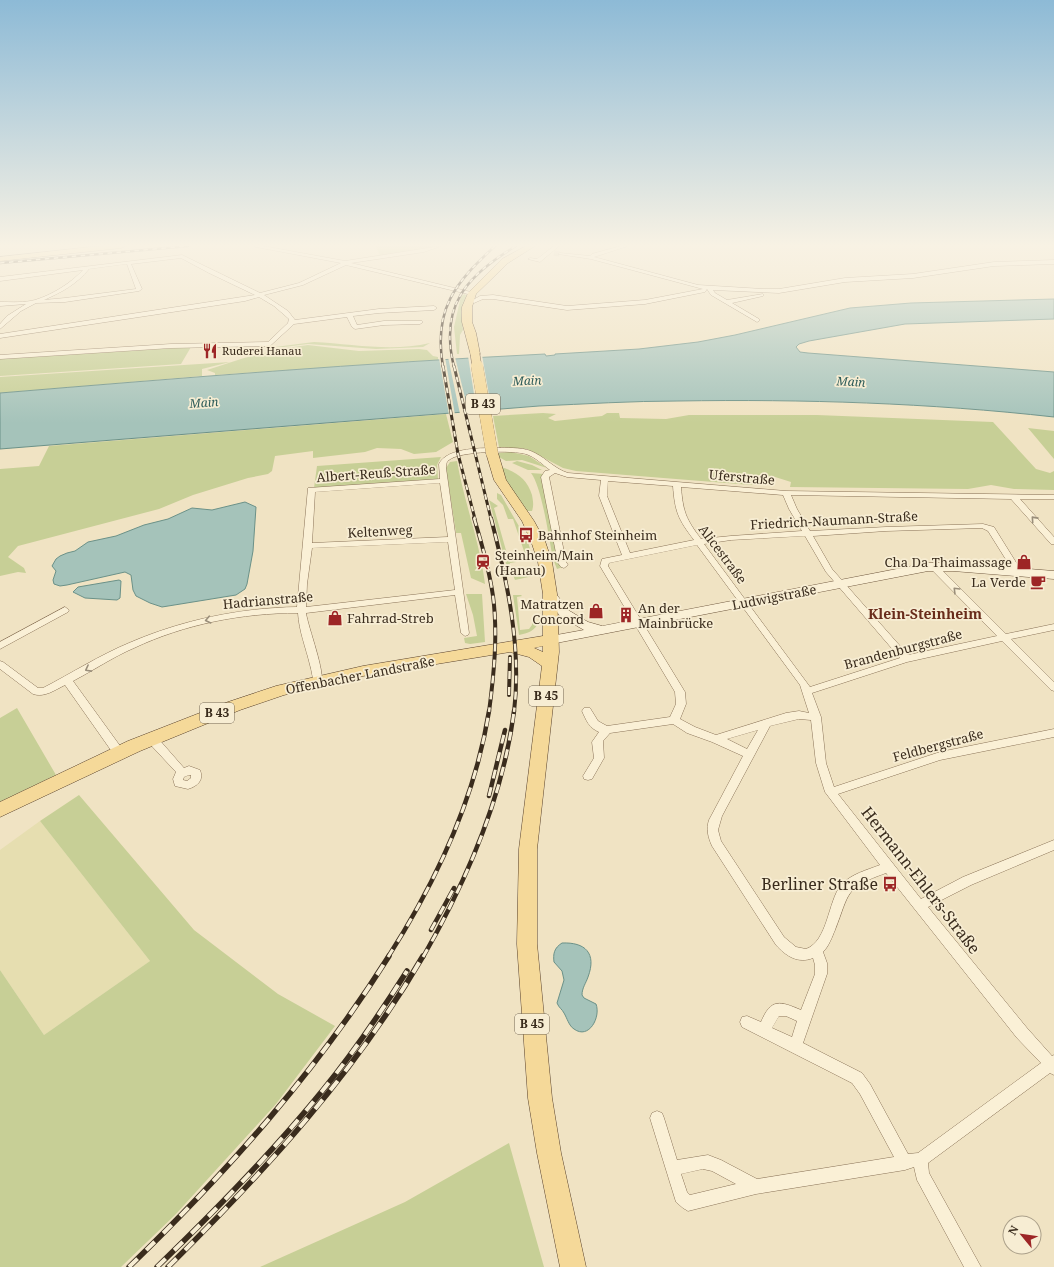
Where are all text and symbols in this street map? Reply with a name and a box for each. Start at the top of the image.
restaurant icon: Ruderei Hanau [201,342,219,360]
place label: Ruderei Hanau [222,343,301,358]
water label: Main [511,371,542,390]
water label: Main [835,372,866,391]
water label: Main [188,393,219,412]
road number: B 43 [466,394,500,414]
street label: Albert-Reuß-Straße [316,460,436,486]
street label: Uferstraße [708,465,776,489]
street label: Friedrich-Naumann-Straße [750,507,918,533]
one-way arrow [1031,517,1038,524]
street label: Keltenweg [347,520,413,542]
street label: Alicestraße [695,521,751,587]
bus stop icon: Bahnhof Steinheim [517,526,535,544]
place label: Bahnhof Steinheim [538,526,657,544]
place label: Steinheim/Main (Hanau) [495,546,594,579]
station icon: Steinheim/Main (Hanau) [474,553,492,571]
place label: Cha Da Thaimassage [885,553,1012,571]
shop icon: Cha Da Thaimassage [1015,553,1033,571]
place label: La Verde [971,573,1026,591]
cafe icon: La Verde [1029,573,1047,591]
street label: Ludwigstraße [730,580,818,614]
street label: Hadrianstraße [222,587,314,613]
one-way arrow [953,587,961,595]
place label: Matratzen Concord [520,595,585,628]
place label: An der Mainbrücke [638,599,713,632]
shop icon: Matratzen Concord [587,602,605,620]
district label: Klein-Steinheim [868,604,982,623]
building icon: An der Mainbrücke [617,606,635,624]
shop icon: Fahrrad-Streb [326,609,344,627]
place label: Fahrrad-Streb [347,609,434,627]
one-way arrow [205,615,211,623]
street label: Brandenburgstraße [842,625,964,673]
street label: Offenbacher Landstraße [284,652,436,698]
one-way arrow [85,664,92,672]
road number: B 45 [529,686,563,706]
road number: B 43 [200,703,234,723]
street label: Feldbergstraße [891,724,985,766]
street label: Hermann-Ehlers-Straße [857,802,985,958]
place label: Berliner Straße [761,873,878,895]
bus stop icon: Berliner Straße [881,875,899,893]
road number: B 45 [515,1014,549,1034]
north arrow [1002,1215,1042,1255]
text: N [1004,1222,1022,1237]

